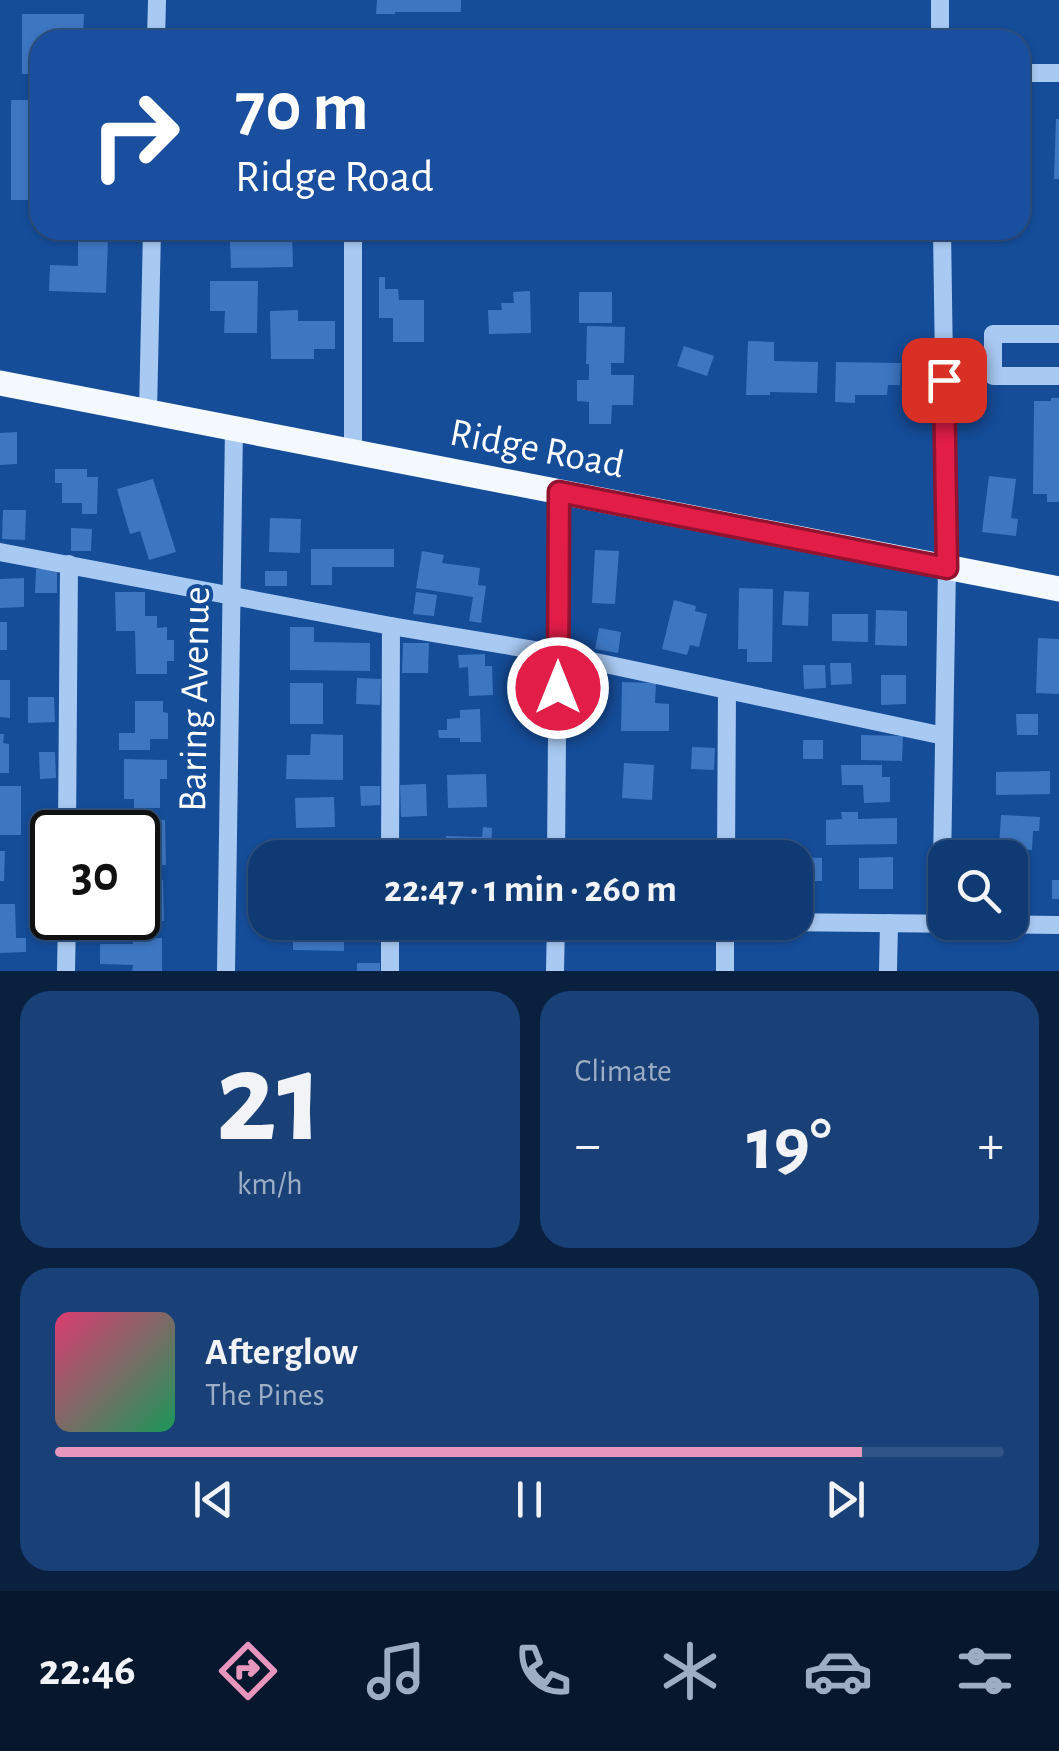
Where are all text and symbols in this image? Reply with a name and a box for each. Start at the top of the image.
icon: right [70,70,200,200]
text: 70 m [235,73,369,143]
text: Ridge Road [235,155,434,200]
pin [902,338,987,423]
icon: arrive [917,353,972,408]
street label: Ridge Road [446,413,628,485]
street label: Baring Avenue [173,586,217,812]
position arrow [506,636,610,740]
speed limit sign: 30 [30,810,160,940]
map controls [928,840,1028,940]
button: search [928,840,1028,940]
text: 22:47 · 1 min · 260 m [384,871,677,909]
text: 21 [216,1035,324,1165]
text: Climate [575,1055,672,1087]
text: 19° [747,1108,832,1183]
text: − [575,1118,601,1173]
text: + [978,1118,1004,1173]
text: km/h [237,1168,303,1200]
text: Afterglow [205,1334,358,1372]
text: The Pines [205,1379,325,1411]
icon: previous [186,1472,241,1527]
icon: pause [502,1472,557,1527]
icon: next [818,1472,873,1527]
icon: directions [213,1636,283,1706]
icon: music [361,1636,431,1706]
icon: phone [508,1636,578,1706]
icon: climate [655,1636,725,1706]
icon: car [803,1636,873,1706]
icon: filters [950,1636,1020,1706]
text: 22:46 [39,1648,136,1693]

